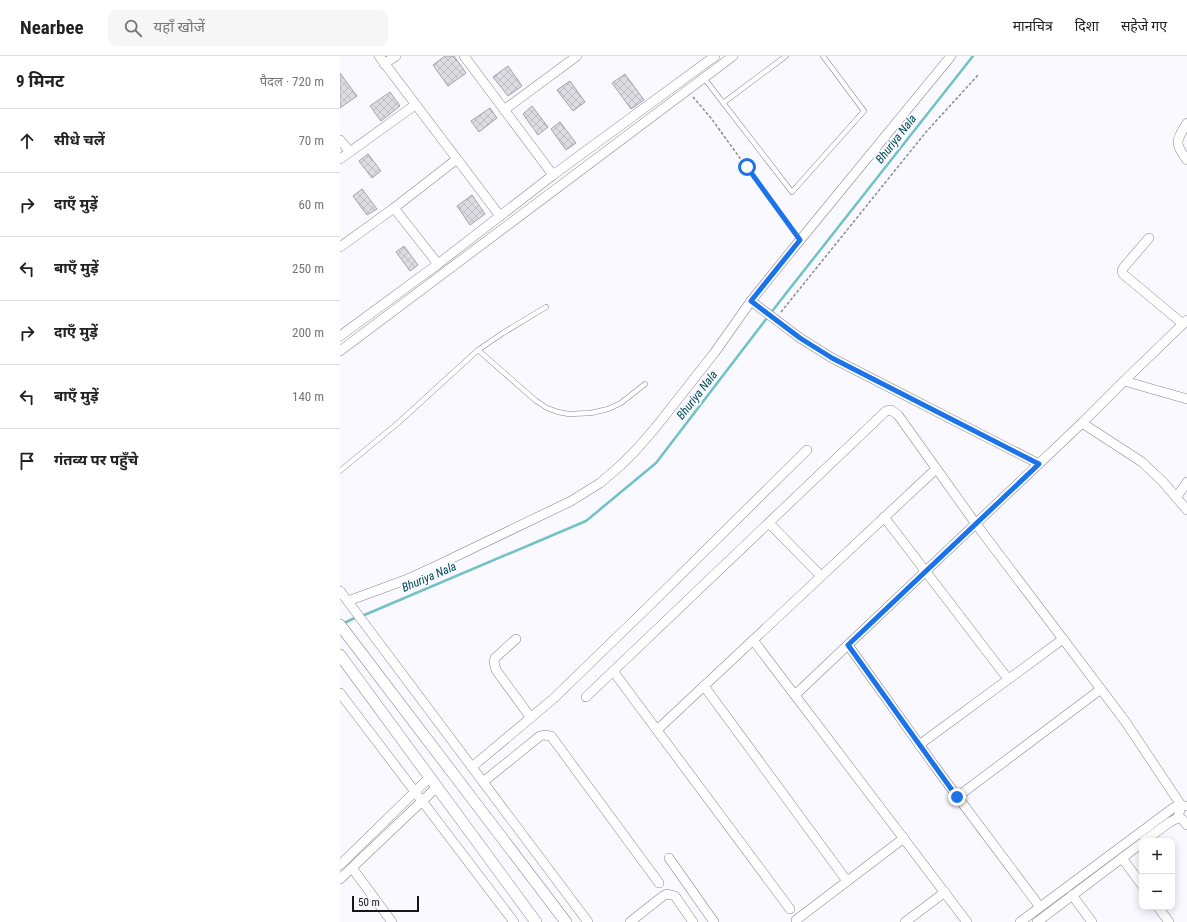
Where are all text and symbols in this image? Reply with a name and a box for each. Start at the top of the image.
search box [108,10,388,46]
text: Nearbee [20,16,84,39]
icon: search [122,17,144,39]
text: यहाँ खोजें [154,18,205,36]
text: मानचित्र [1013,18,1053,34]
text: दिशा [1075,18,1099,34]
text: सहेजे गए [1121,18,1167,34]
text: 9 मिनट [16,71,64,91]
text: पैदल · 720 m [260,74,324,89]
water label: Bhuriya Nala [873,112,919,166]
icon: ahead [16,130,38,152]
text: सीधे चलें [54,131,105,149]
text: 70 m [298,133,324,148]
route start [738,158,756,176]
icon: right [16,194,38,216]
text: दाएँ मुड़ें [54,195,98,213]
text: 60 m [298,197,324,212]
icon: left [16,258,38,280]
text: बाएँ मुड़ें [54,259,99,277]
text: 250 m [292,261,324,276]
icon: right [16,322,38,344]
text: दाएँ मुड़ें [54,323,98,341]
text: 200 m [292,325,324,340]
water label: Bhuriya Nala [674,368,720,422]
icon: left [16,386,38,408]
text: बाएँ मुड़ें [54,387,99,405]
text: 140 m [292,389,324,404]
icon: arrive [16,450,38,472]
text: गंतव्य पर पहुँचे [54,451,138,469]
water label: Bhuriya Nala [400,559,458,595]
route end [948,788,966,806]
map controls [1139,838,1175,910]
button: + [1139,838,1175,874]
button: − [1139,874,1175,910]
scale bar [352,894,419,913]
text: 50 m [358,896,380,909]

